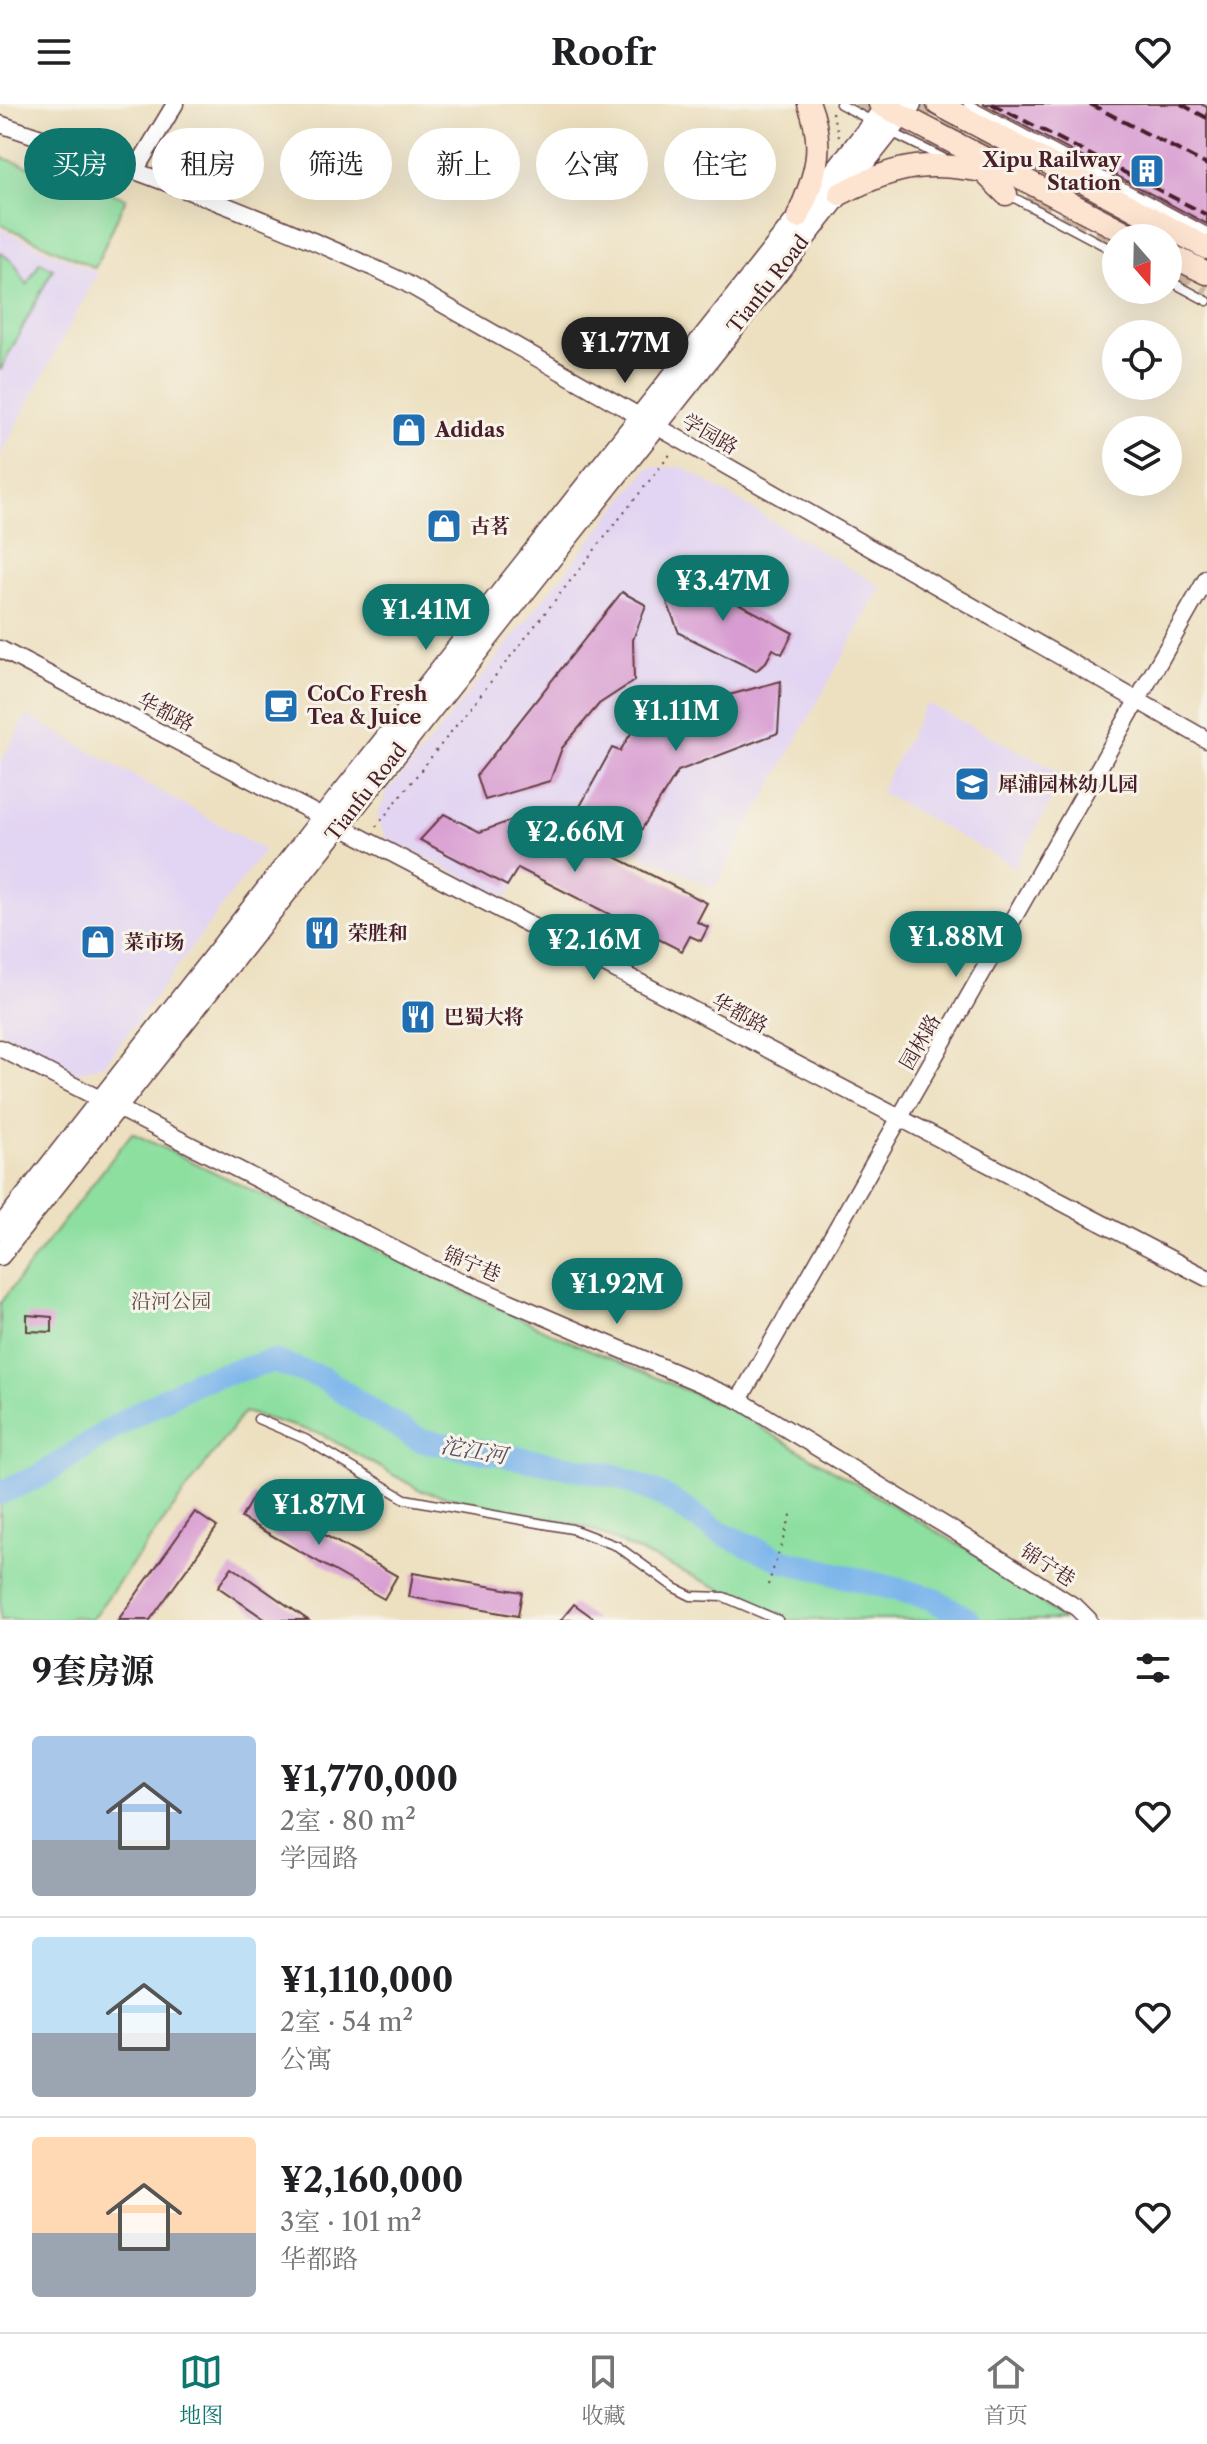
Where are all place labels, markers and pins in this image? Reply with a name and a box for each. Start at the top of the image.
place label: Xipu Railway Station [982,148,1122,195]
building icon: Xipu Railway Station [1128,152,1166,190]
pin: ¥1.77M [560,317,690,385]
shop icon: Adidas [390,411,428,449]
place label: Adidas [434,418,505,442]
shop icon: 古茗 [425,507,463,545]
place label: 古茗 [470,514,510,538]
pin: ¥3.47M [658,555,788,623]
pin: ¥1.41M [361,584,491,652]
place label: CoCo Fresh Tea & Juice [307,682,428,729]
pin: ¥1.11M [611,685,741,753]
cafe icon: CoCo Fresh Tea & Juice [262,687,300,725]
school or university icon: 犀浦园林幼儿园 [953,765,991,803]
place label: 犀浦园林幼儿园 [998,772,1138,796]
pin: ¥2.66M [510,806,640,874]
pin: ¥1.88M [891,911,1021,979]
restaurant icon: 荣胜和 [303,914,341,952]
pin: ¥2.16M [529,914,659,982]
place label: 荣胜和 [348,921,408,945]
shop icon: 菜市场 [79,923,117,961]
place label: 菜市场 [124,930,184,954]
restaurant icon: 巴蜀大将 [399,998,437,1036]
place label: 巴蜀大将 [444,1005,524,1029]
pin: ¥1.92M [552,1258,682,1326]
pin: ¥1.87M [254,1479,384,1547]

